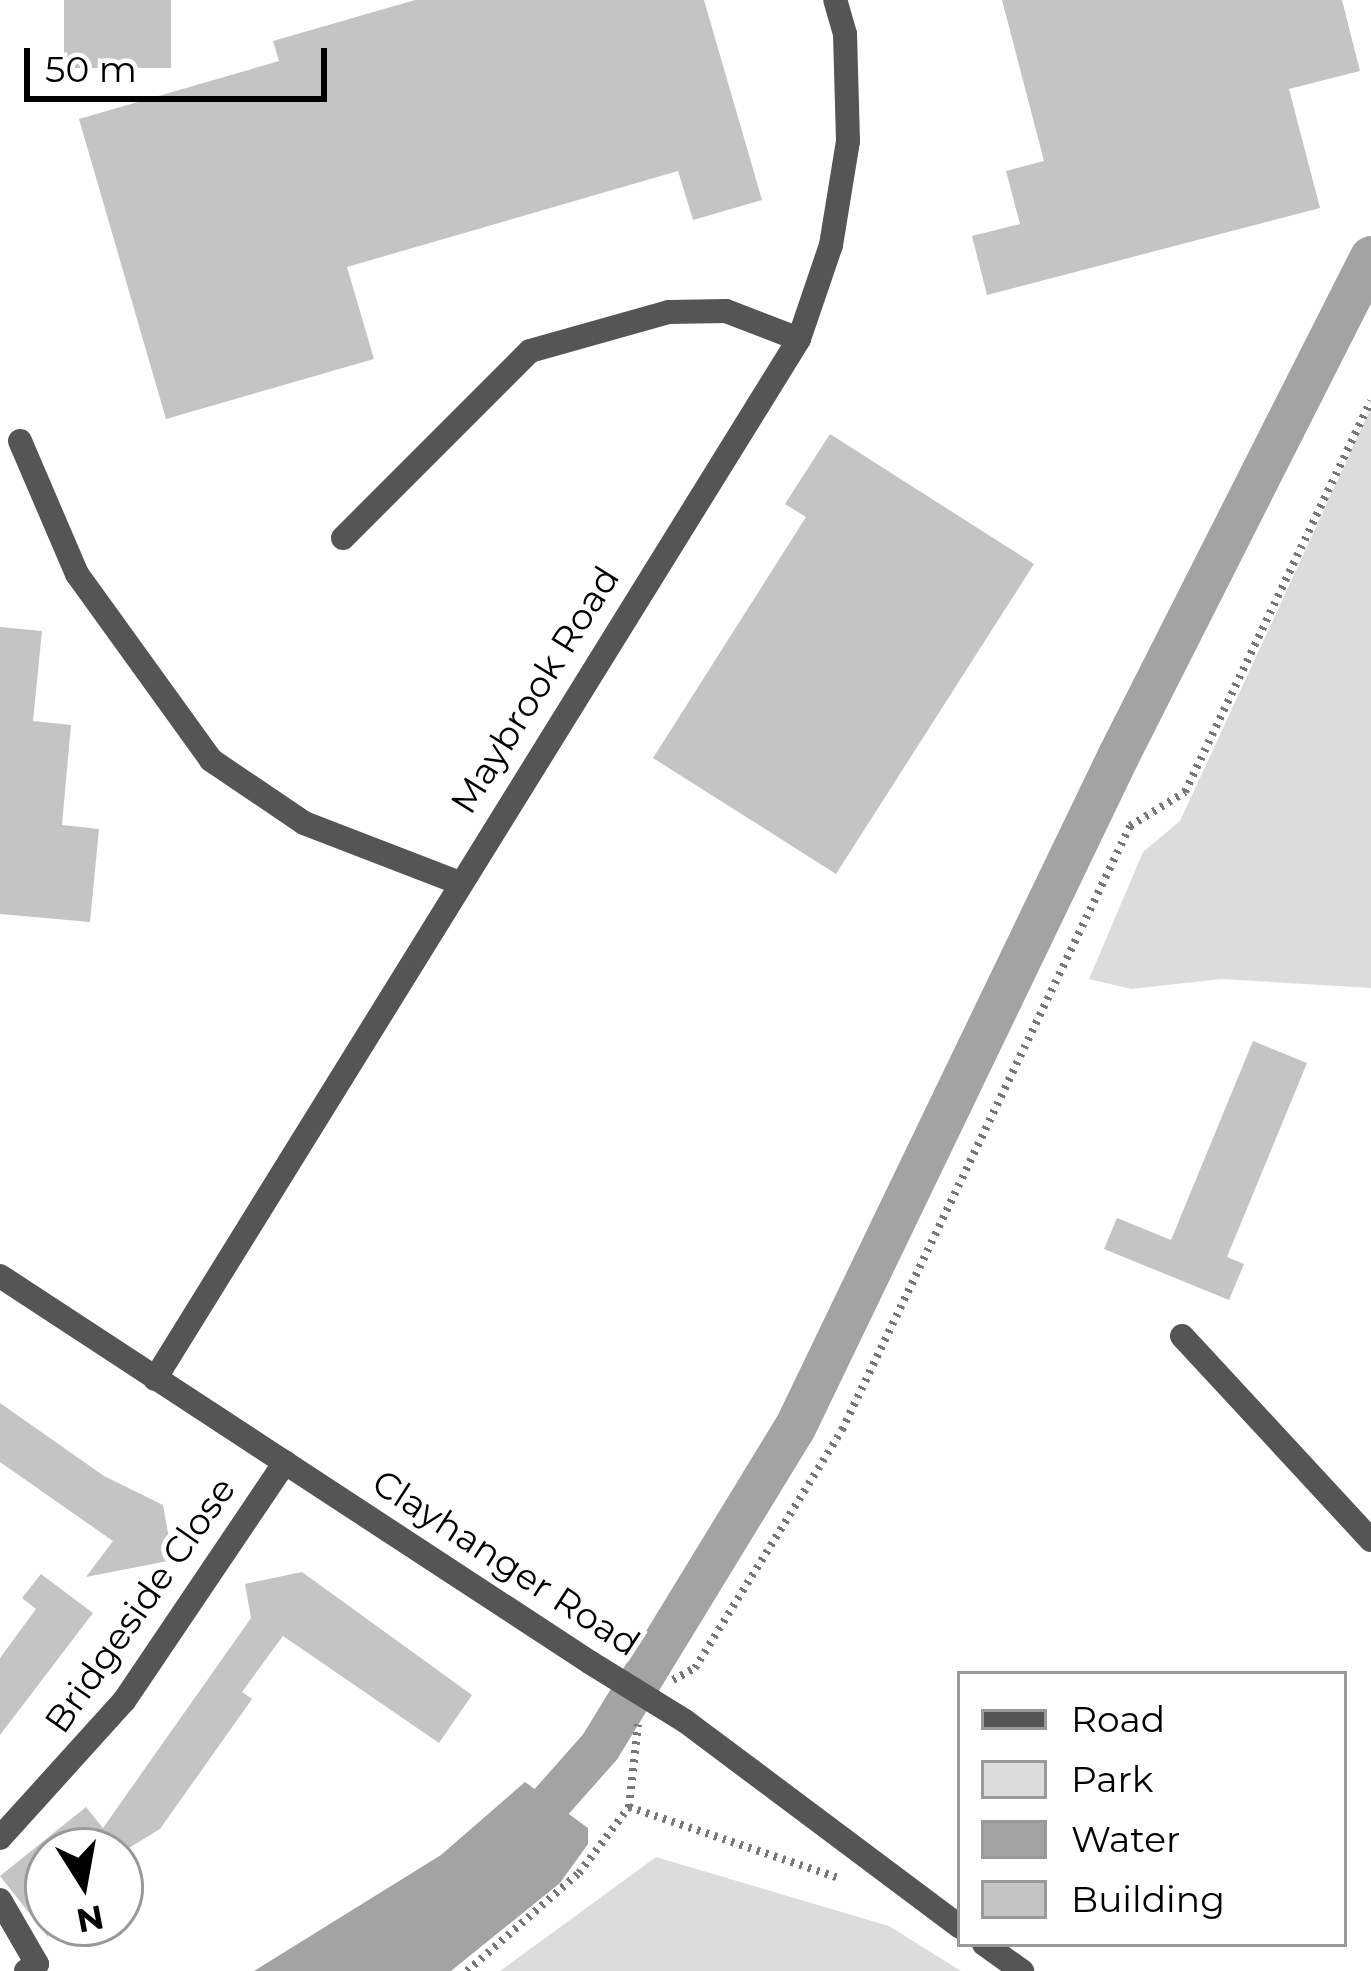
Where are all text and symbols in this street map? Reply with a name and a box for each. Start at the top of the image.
scale bar [30,24,333,98]
text: 50 m [45,47,137,91]
street label: Maybrook Road [442,559,628,821]
street label: Clayhanger Road [364,1461,648,1665]
street label: Bridgeside Close [36,1469,244,1741]
legend [957,1671,1347,1947]
text: Road [1071,1697,1165,1741]
text: Park [1071,1757,1153,1801]
text: Water [1071,1817,1180,1861]
north arrow [24,1827,144,1947]
text: Building [1071,1877,1225,1921]
text: N [73,1897,107,1942]

